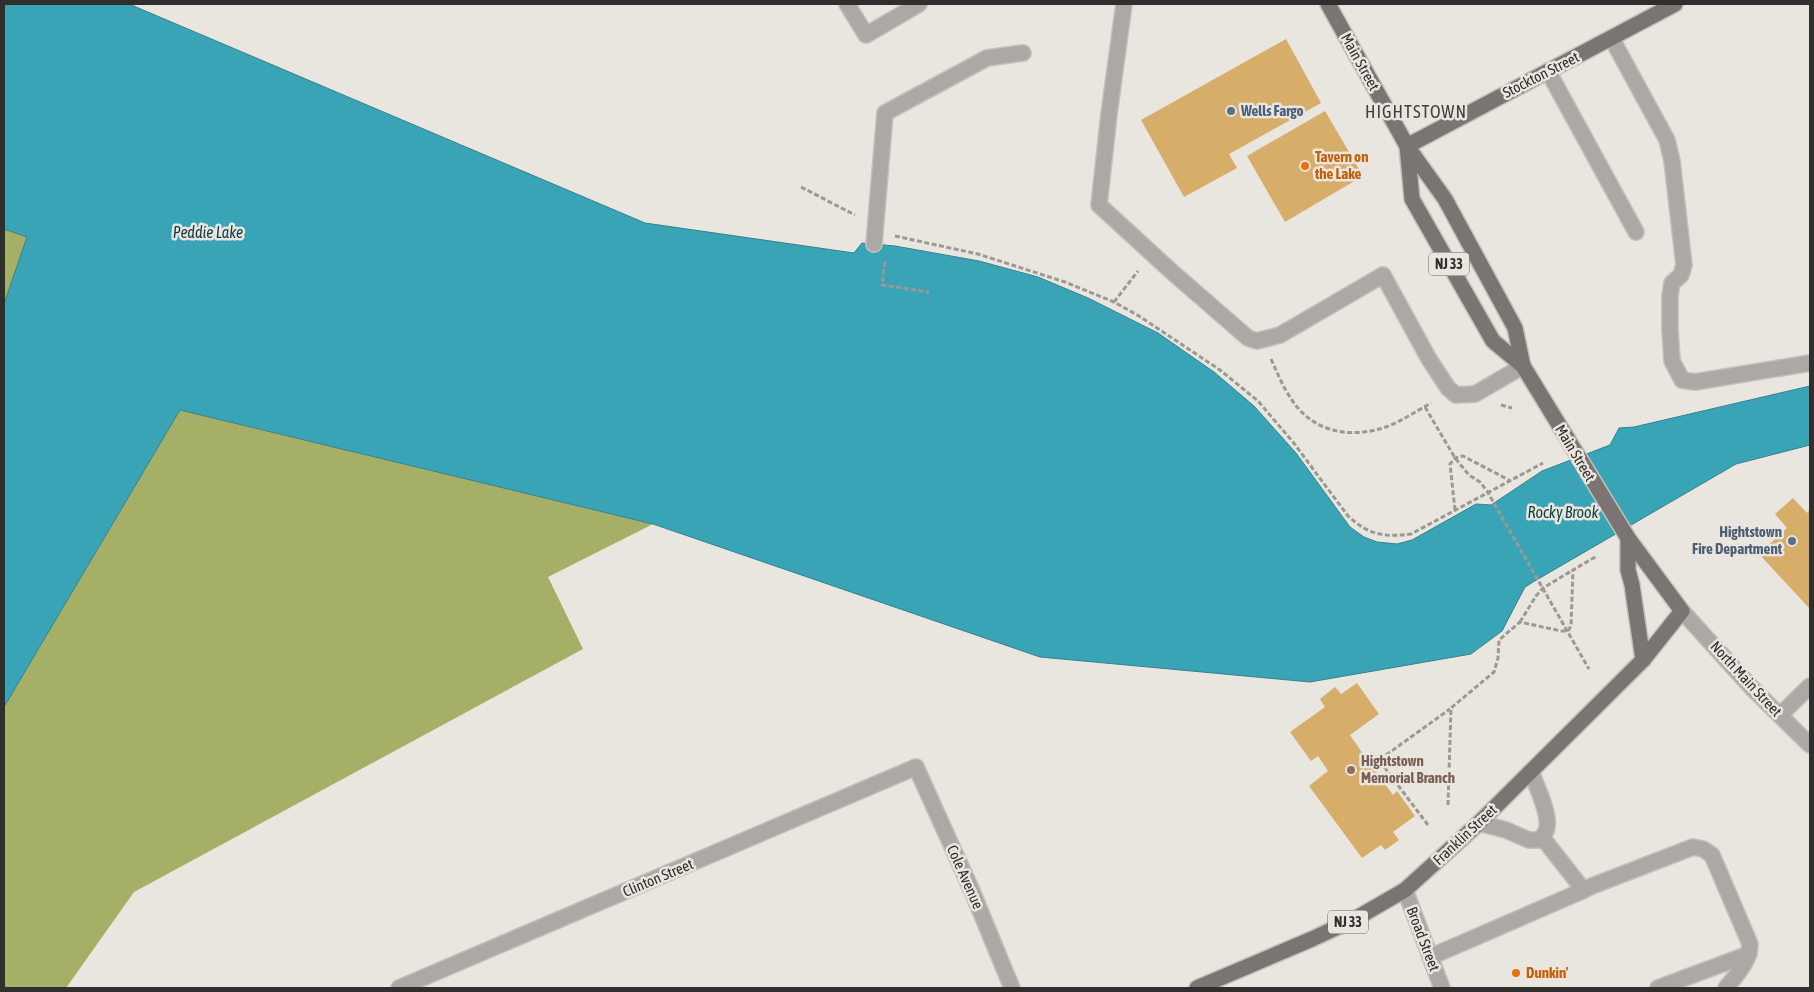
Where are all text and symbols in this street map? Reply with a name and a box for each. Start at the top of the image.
street label: Main Street [1338,30,1383,93]
street label: Stockton Street [1500,48,1582,101]
district label: HIGHTSTOWN [1365,101,1467,122]
place label: Wells Fargo [1240,102,1303,119]
marker: Wells Fargo [1225,105,1237,117]
place label: Tavern on the Lake [1314,148,1368,182]
marker: Tavern on the Lake [1299,160,1311,172]
water label: Peddie Lake [173,223,243,241]
road number: NJ 33 [1429,252,1469,276]
street label: Main Street [1552,421,1599,484]
water label: Rocky Brook [1527,503,1600,522]
place label: Hightstown Fire Department [1692,523,1783,557]
marker: Hightstown Fire Department [1786,535,1798,547]
street label: North Main Street [1707,638,1786,720]
place label: Hightstown Memorial Branch [1361,752,1455,786]
marker: Hightstown Memorial Branch [1345,764,1357,776]
street label: Franklin Street [1429,801,1500,868]
street label: Cole Avenue [944,842,987,911]
street label: Clinton Street [620,855,696,900]
street label: Broad Street [1403,904,1444,973]
road number: NJ 33 [1328,910,1368,934]
place label: Dunkin' [1526,964,1569,981]
marker: Dunkin' [1510,967,1522,979]

